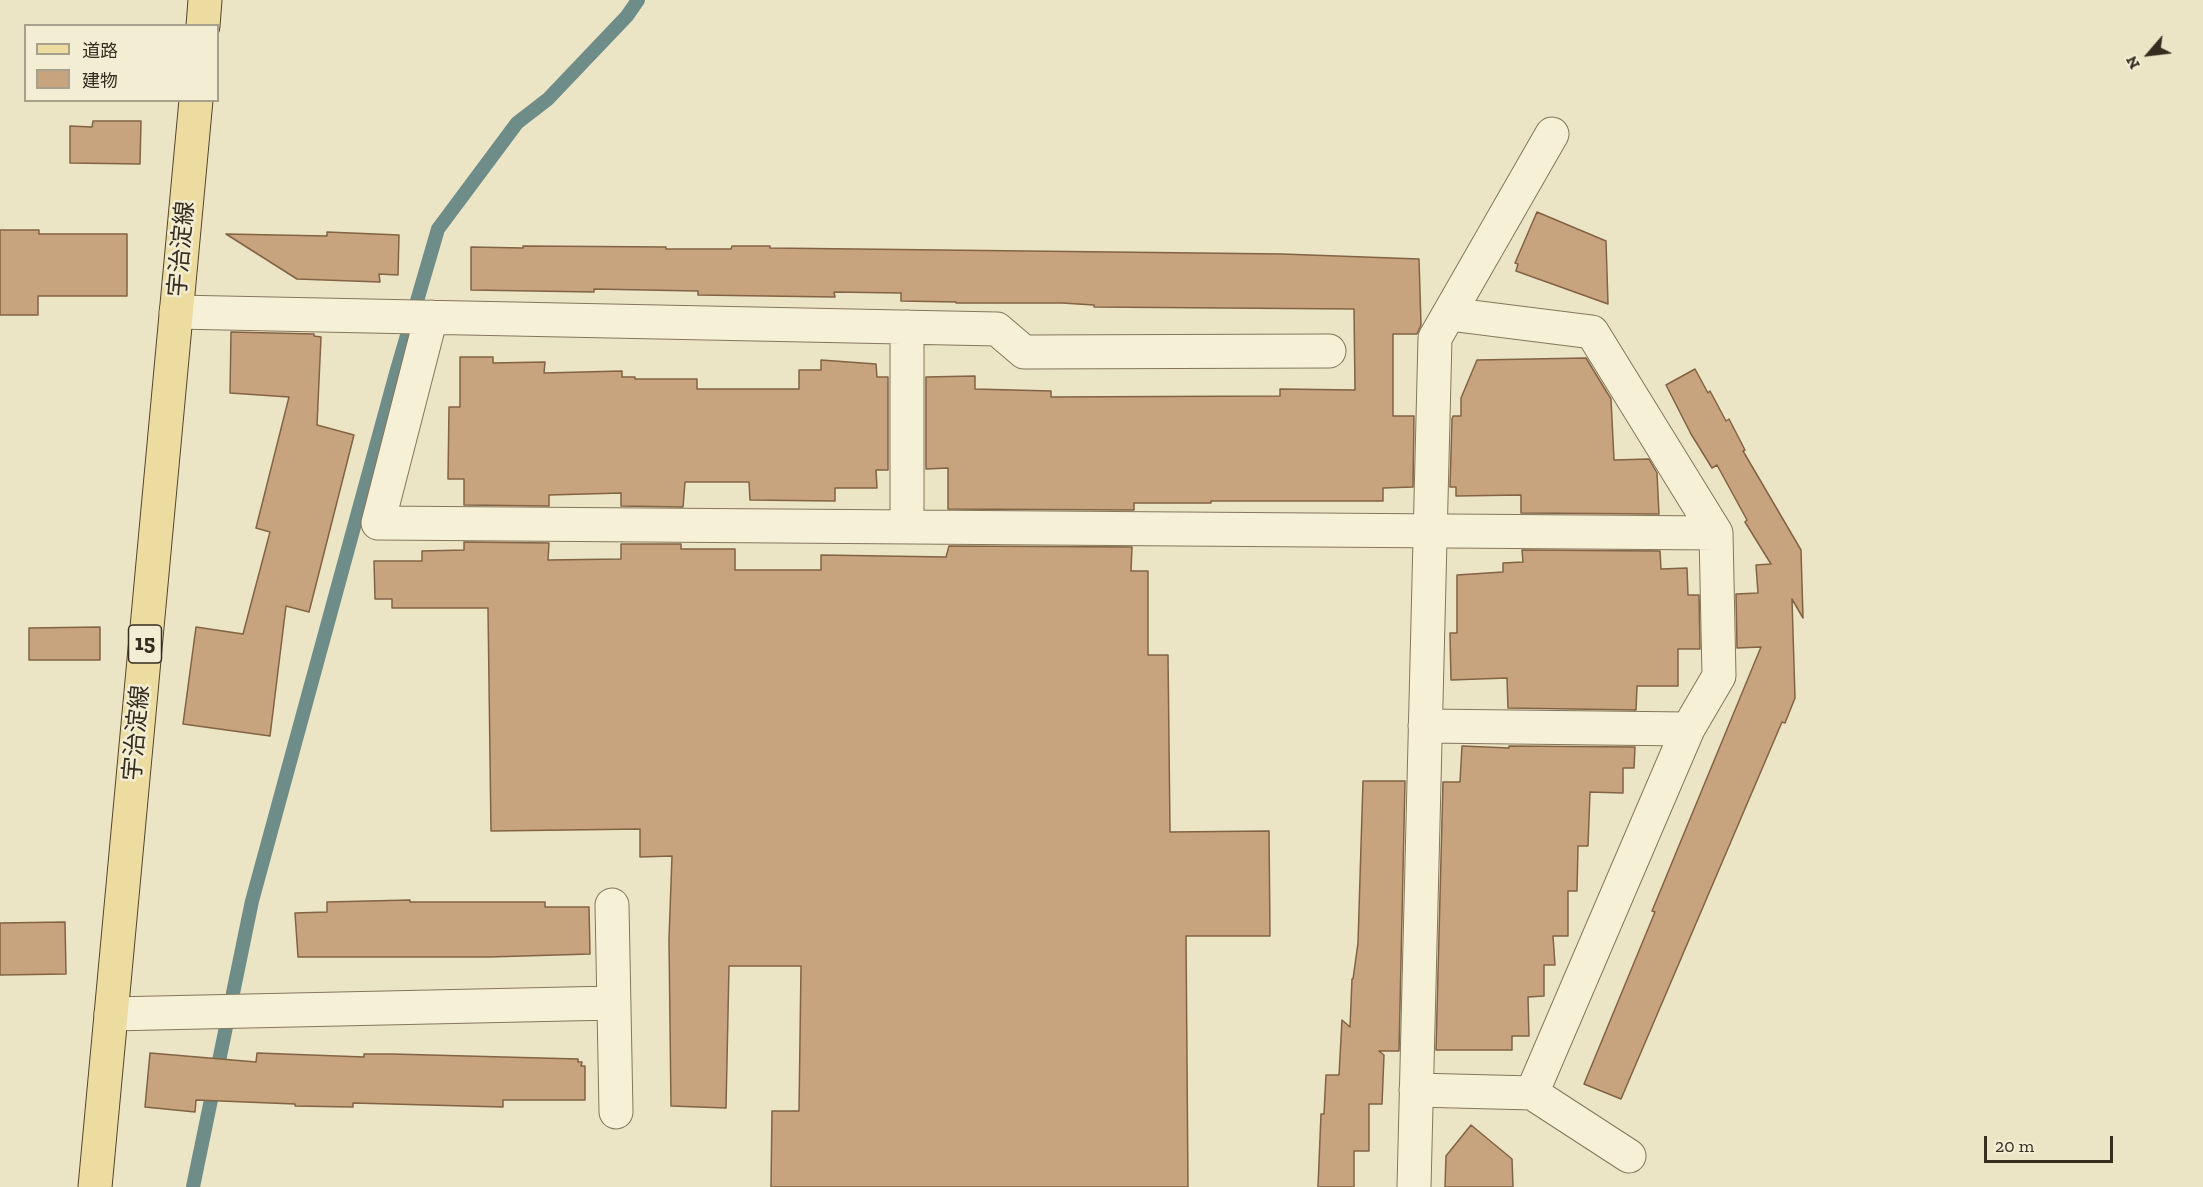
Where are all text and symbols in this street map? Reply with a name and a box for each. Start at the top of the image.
legend [24,24,219,102]
north arrow [2119,24,2179,84]
text: 道路 [82,40,118,62]
text: N [2121,53,2144,73]
text: 建物 [82,70,118,92]
street label: 宇治淀線 [163,200,201,298]
road number: 15 [128,625,162,663]
street label: 宇治淀線 [118,684,156,782]
scale bar [1987,1124,2116,1162]
text: 20 m [1995,1135,2034,1157]

